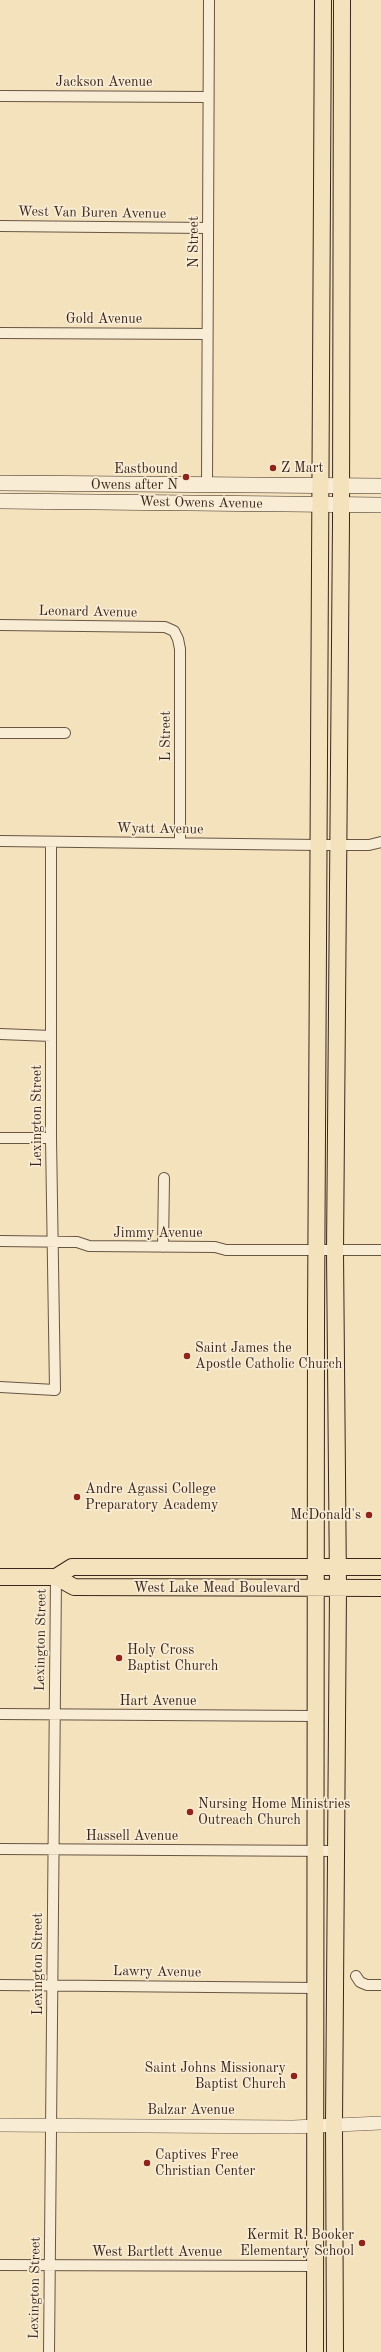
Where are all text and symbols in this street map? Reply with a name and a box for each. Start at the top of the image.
street label: Jackson Avenue [56,74,152,90]
street label: West Van Buren Avenue [18,203,166,223]
street label: N Street [186,216,202,268]
street label: Gold Avenue [66,311,142,327]
place label: Z Mart [281,460,323,476]
place label: Eastbound Owens after N [91,461,178,494]
marker: Z Mart [268,463,278,473]
marker: Eastbound Owens after N [181,472,191,482]
street label: West Owens Avenue [139,494,263,512]
street label: Leonard Avenue [39,603,137,621]
street label: L Street [158,711,174,761]
street label: Wyatt Avenue [116,820,204,838]
street label: Lexington Street [29,1065,45,1167]
street label: Jimmy Avenue [113,1225,203,1241]
place label: Saint James the Apostle Catholic Church [195,1340,342,1372]
marker: Saint James the Apostle Catholic Church [182,1351,192,1361]
place label: Andre Agassi College Preparatory Academy [85,1481,218,1514]
marker: Andre Agassi College Preparatory Academy [72,1492,82,1502]
place label: McDonald's [290,1507,361,1523]
marker: McDonald's [364,1510,374,1520]
street label: West Lake Mead Boulevard [134,1580,300,1596]
street label: Lexington Street [32,1589,50,1691]
place label: Holy Cross Baptist Church [127,1642,218,1674]
marker: Holy Cross Baptist Church [114,1653,124,1663]
street label: Hart Avenue [120,1693,196,1709]
place label: Nursing Home Ministries Outreach Church [198,1796,350,1828]
marker: Nursing Home Ministries Outreach Church [185,1807,195,1817]
street label: Hassell Avenue [86,1828,178,1844]
street label: Lexington Street [30,1913,46,2015]
street label: Lawry Avenue [113,1963,201,1981]
place label: Saint Johns Missionary Baptist Church [145,2060,286,2092]
marker: Saint Johns Missionary Baptist Church [289,2071,299,2081]
street label: Balzar Avenue [147,2102,235,2118]
place label: Captives Free Christian Center [155,2147,255,2180]
marker: Captives Free Christian Center [142,2158,152,2168]
place label: Kermit R. Booker Elementary School [240,2227,354,2260]
street label: Lexington Street [26,2237,44,2339]
marker: Kermit R. Booker Elementary School [357,2238,367,2248]
street label: West Bartlett Avenue [92,2244,222,2260]

